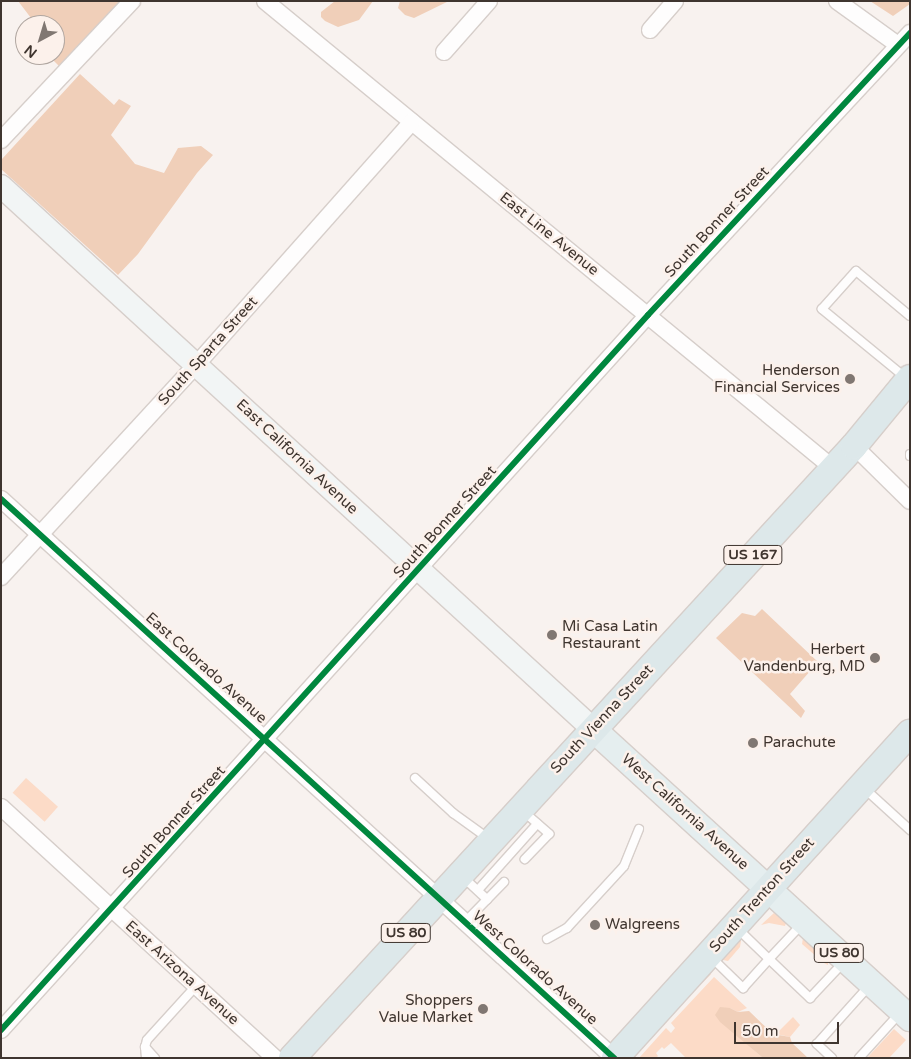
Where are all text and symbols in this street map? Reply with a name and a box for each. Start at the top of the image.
north arrow [15,15,65,65]
text: N [21,41,41,61]
street label: South Bonner Street [661,163,773,281]
street label: East Line Avenue [496,189,602,279]
street label: South Sparta Street [154,293,262,409]
place label: Henderson Financial Services [714,361,840,396]
marker: Henderson Financial Services [844,373,856,385]
street label: East California Avenue [232,396,362,518]
street label: South Bonner Street [390,462,500,582]
road number: US 167 [723,544,783,566]
street label: East Colorado Avenue [142,609,270,727]
place label: Mi Casa Latin Restaurant [562,617,658,652]
marker: Mi Casa Latin Restaurant [546,629,558,641]
place label: Herbert Vandenburg, MD [744,640,865,675]
marker: Herbert Vandenburg, MD [869,652,881,664]
street label: South Vienna Street [547,661,657,777]
place label: Parachute [763,734,836,752]
marker: Parachute [747,737,759,749]
street label: West California Avenue [618,750,752,874]
street label: South Bonner Street [119,762,229,882]
street label: South Trenton Street [706,834,818,956]
street label: West Colorado Avenue [469,907,601,1029]
place label: Walgreens [605,916,680,934]
street label: East Arizona Avenue [121,917,243,1029]
marker: Walgreens [589,919,601,931]
road number: US 80 [380,921,432,944]
road number: US 80 [813,941,865,964]
place label: Shoppers Value Market [379,991,473,1026]
marker: Shoppers Value Market [477,1003,489,1015]
scale bar [736,1012,841,1044]
text: 50 m [742,1022,779,1040]

